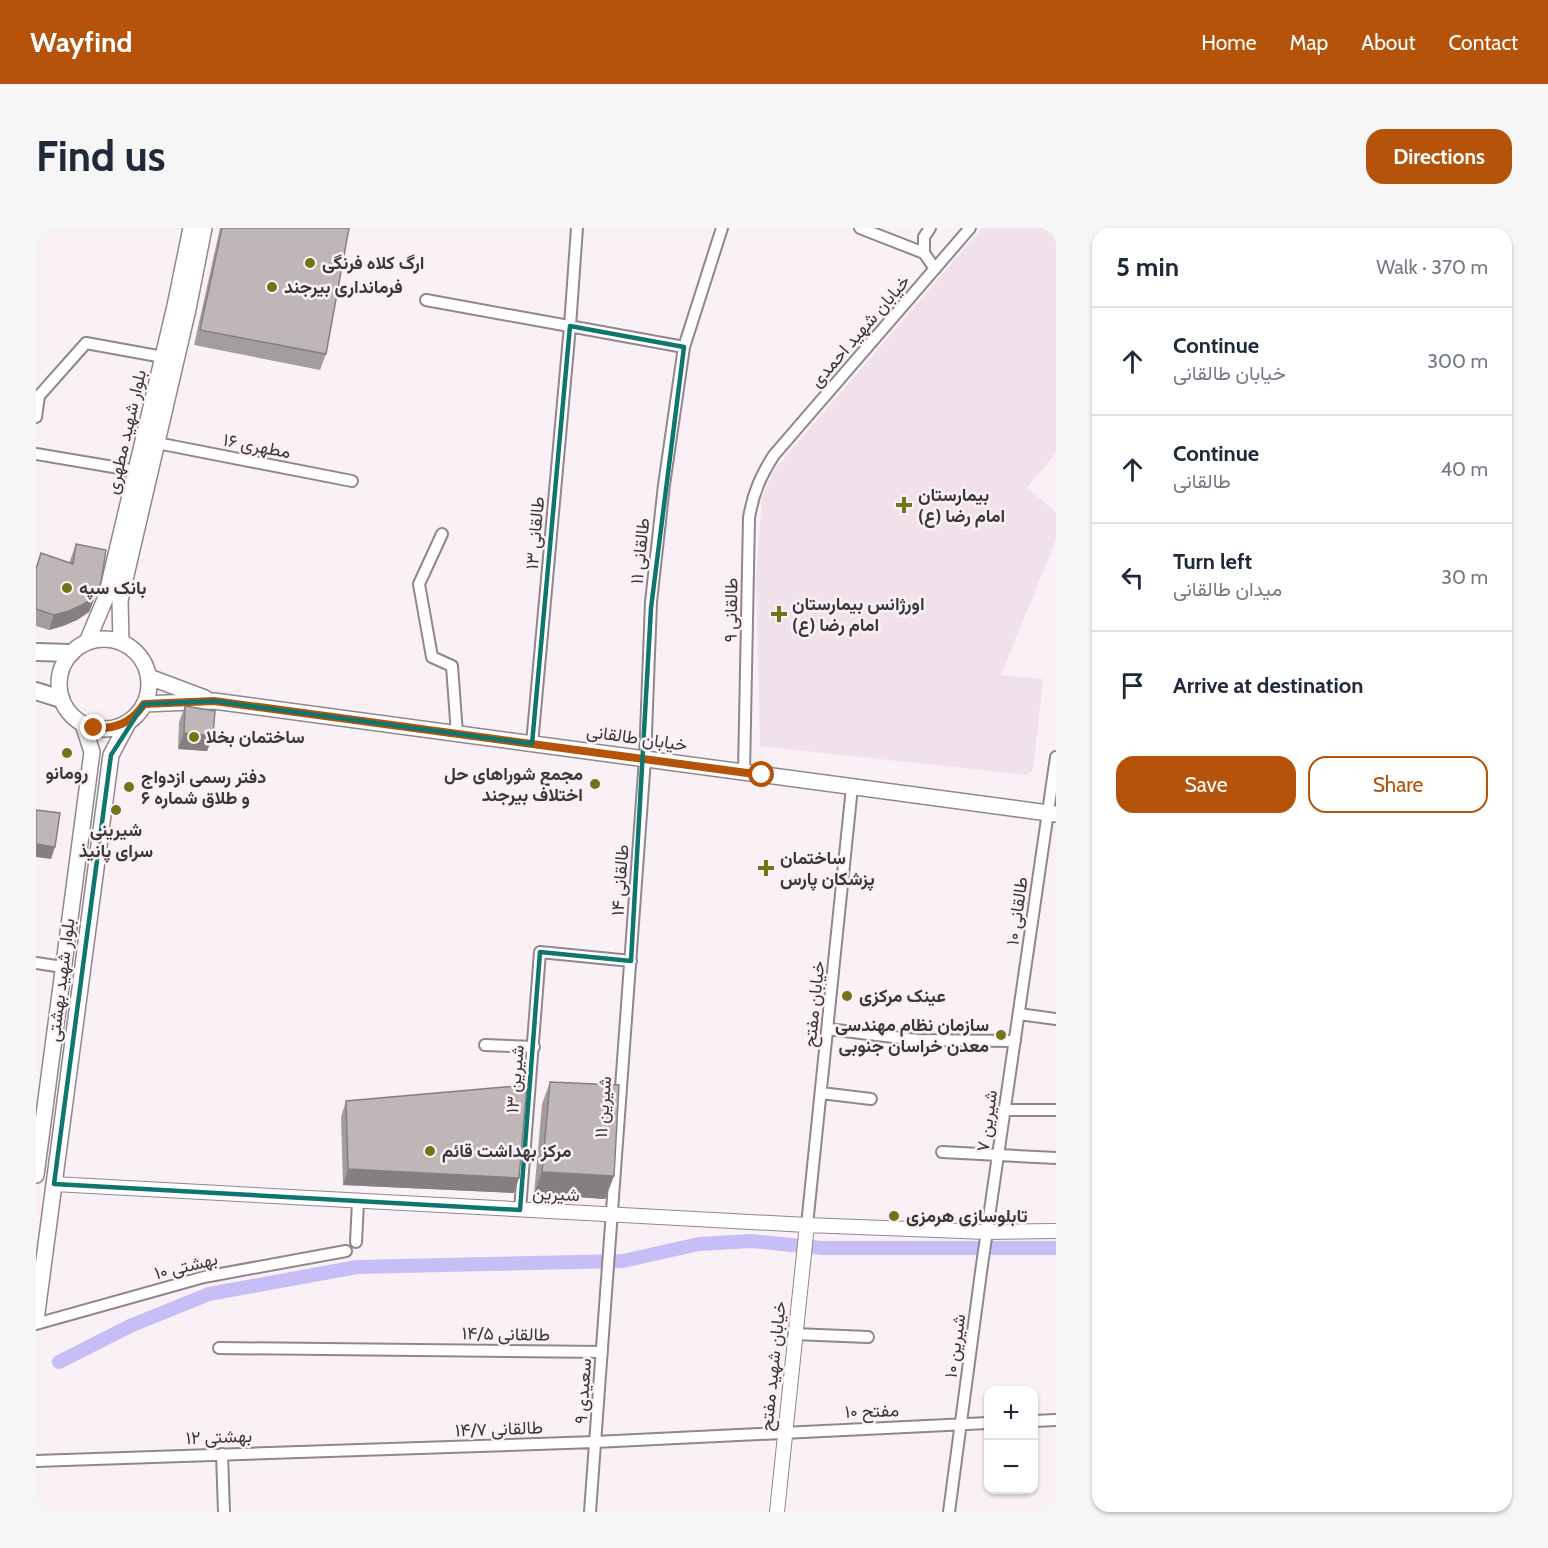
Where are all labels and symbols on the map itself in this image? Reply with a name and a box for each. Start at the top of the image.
place label: ارگ کلاه فرنگی [322,252,424,274]
marker: ارگ کلاه فرنگی [303,256,317,270]
street label: خیابان شهید احمدی [805,270,915,392]
place label: فرمانداری بیرجند [284,276,403,298]
marker: فرمانداری بیرجند [265,280,279,294]
street label: بلوار شهید مطهری [101,368,151,496]
street label: مطهری ۱۶ [221,429,293,463]
place label: بیمارستان امام رضا (ع) [918,484,1005,528]
street label: طالقانی ۱۳ [521,496,549,570]
marker: بیمارستان امام رضا (ع) [895,496,913,514]
street label: طالقانی ۱۱ [626,517,654,585]
place label: بانک سپه [79,577,146,600]
street label: طالقانی ۹ [719,577,743,643]
marker: بانک سپه [60,581,74,595]
place label: اورژانس بیمارستان امام رضا (ع) [792,593,925,637]
marker: اورژانس بیمارستان امام رضا (ع) [770,605,788,623]
route end [80,714,106,740]
street label: خیابان طالقانی [585,720,689,756]
place label: ساختمان بخلا [206,726,305,748]
marker: ساختمان بخلا [187,730,201,744]
marker: رومانو [60,746,74,760]
route start [748,761,774,787]
place label: رومانو [46,762,88,784]
place label: مجمع شوراهای حل اختلاف بیرجند [444,763,583,806]
place label: دفتر رسمی ازدواج و طلاق شماره ۶ [141,766,266,809]
marker: مجمع شوراهای حل اختلاف بیرجند [588,777,602,791]
marker: دفتر رسمی ازدواج و طلاق شماره ۶ [122,780,136,794]
marker: شیرینی سرای پانیذ [109,803,123,817]
place label: شیرینی سرای پانیذ [79,819,153,863]
street label: طالقانی ۱۴ [607,843,633,917]
place label: ساختمان پزشکان پارس [780,847,875,891]
marker: ساختمان پزشکان پارس [757,859,775,877]
street label: طالقانی ۱۰ [1001,875,1033,947]
street label: بلوار شهید بهشتی [43,917,79,1043]
street label: خیابان مفتح [799,960,830,1048]
place label: عینک مرکزی [859,985,946,1007]
marker: عینک مرکزی [840,989,854,1003]
place label: سازمان نظام مهندسی معدن خراسان جنوبی [835,1014,989,1057]
marker: سازمان نظام مهندسی معدن خراسان جنوبی [994,1028,1008,1042]
street label: شیرین ۱۳ [501,1044,529,1114]
street label: شیرین ۱۱ [590,1075,616,1139]
street label: شیرین ۷ [972,1089,1002,1153]
place label: مرکز بهداشت قائم [442,1140,572,1163]
marker: مرکز بهداشت قائم [423,1144,437,1158]
street label: شیرین [532,1182,580,1206]
place label: تابلوسازی هرمزی [906,1205,1028,1227]
marker: تابلوسازی هرمزی [887,1209,901,1223]
street label: بهشتی ۱۰ [152,1248,220,1284]
street label: خیابان شهید مفتح [755,1300,792,1432]
street label: شیرین ۱۰ [940,1313,970,1379]
street label: طالقانی ۱۴/۵ [462,1322,550,1346]
street label: سعیدی ۹ [570,1357,596,1425]
street label: مفتح ۱۰ [845,1399,900,1424]
street label: طالقانی ۱۴/۷ [455,1416,543,1442]
street label: بهشتی ۱۲ [185,1425,253,1449]

